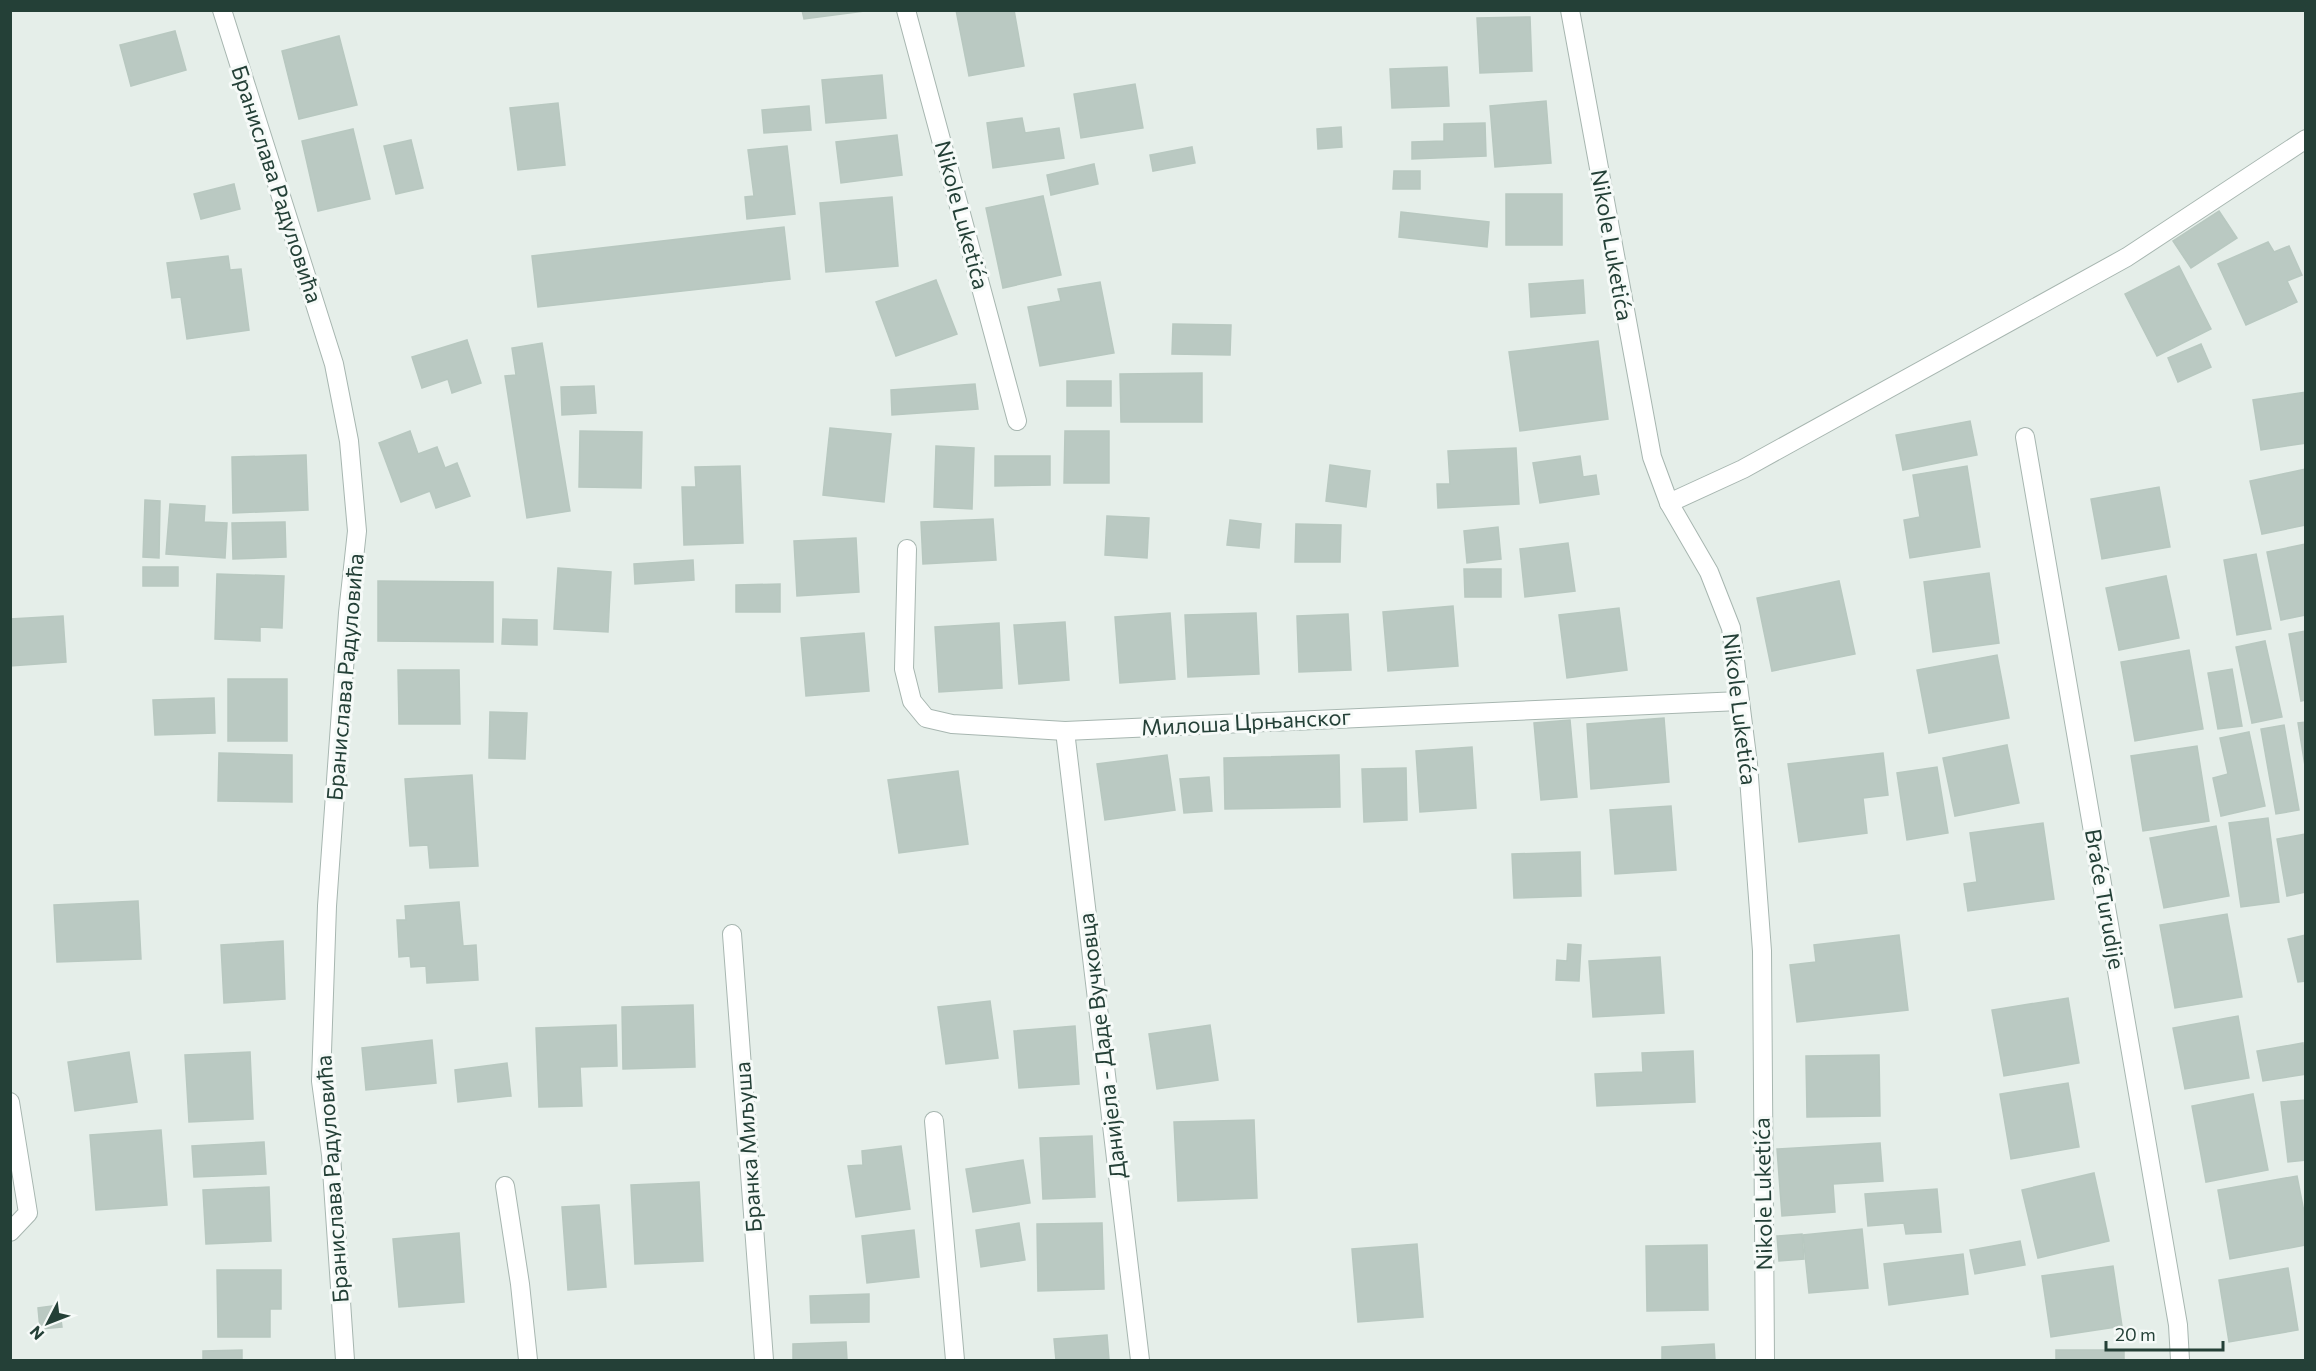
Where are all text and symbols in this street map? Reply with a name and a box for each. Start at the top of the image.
street label: Бранислава Радуловића [226,62,329,306]
street label: Nikole Luketića [930,137,995,292]
street label: Nikole Luketića [1586,167,1639,323]
street label: Бранислава Радуловића [320,552,369,802]
street label: Nikole Luketića [1718,631,1763,787]
street label: Милоша Црњанског [1140,702,1352,740]
street label: Braće Turudije [2080,827,2131,971]
street label: Данијела - Даде Вучковца [1072,912,1131,1181]
street label: Бранислава Радуловића [309,1054,354,1304]
street label: Бранка Миљуша [728,1061,767,1233]
street label: Nikole Luketića [1748,1117,1777,1271]
north arrow [18,1293,78,1353]
scale bar [2106,1314,2223,1352]
text: N [25,1323,48,1344]
text: 20 m [2115,1323,2156,1345]

